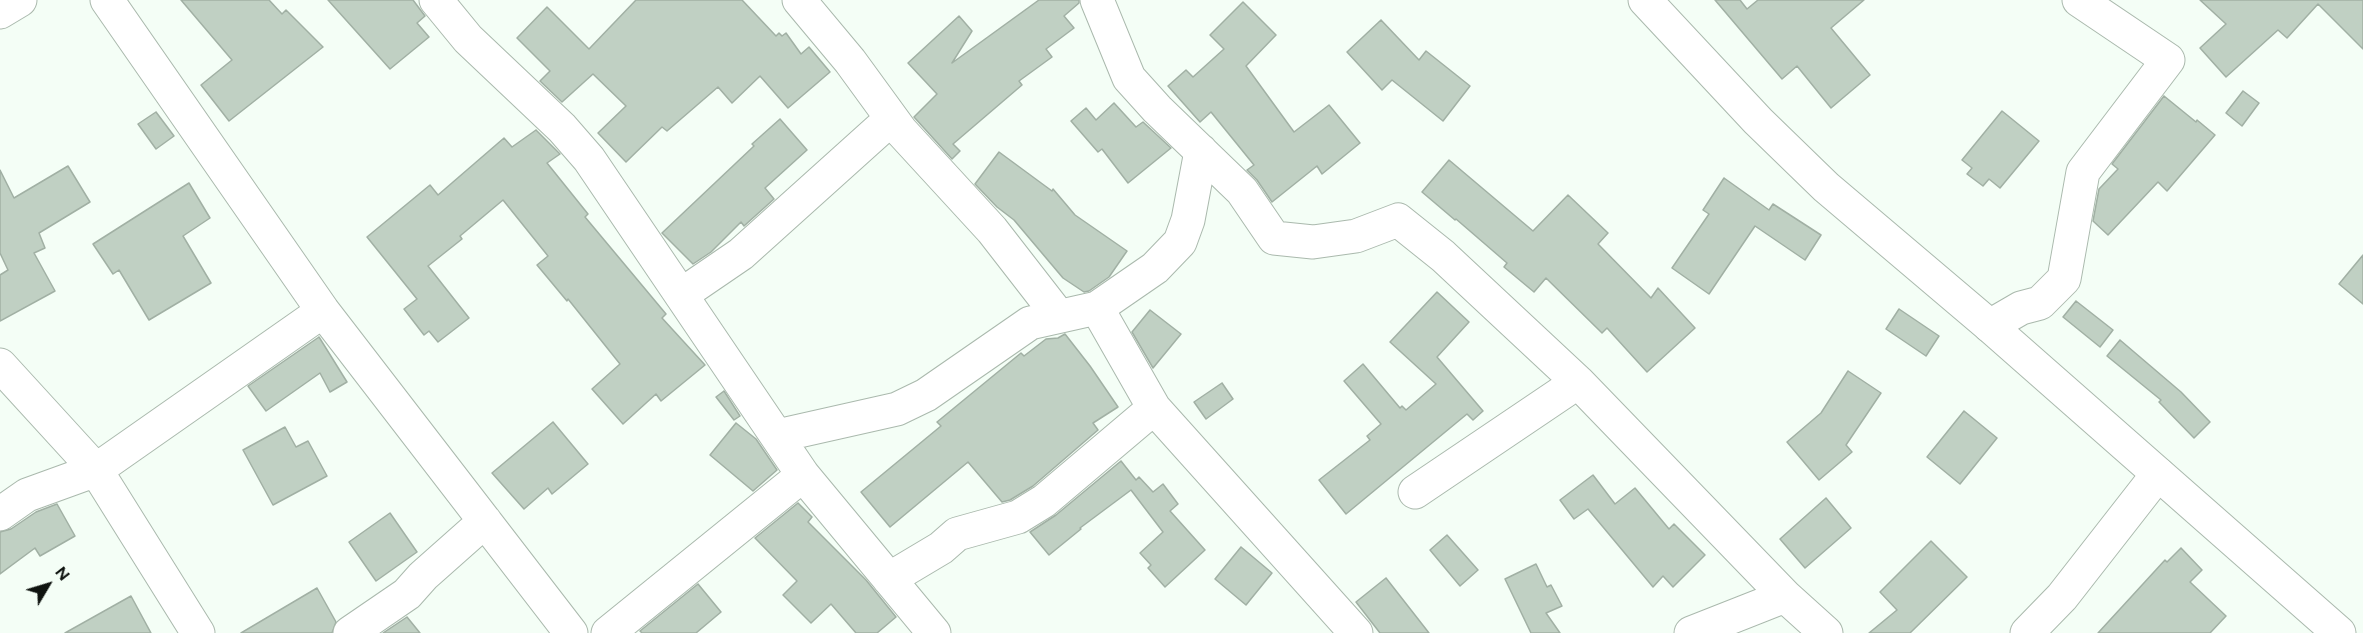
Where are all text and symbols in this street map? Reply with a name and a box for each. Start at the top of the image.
north arrow [18,555,78,615]
text: N [51,563,74,584]

